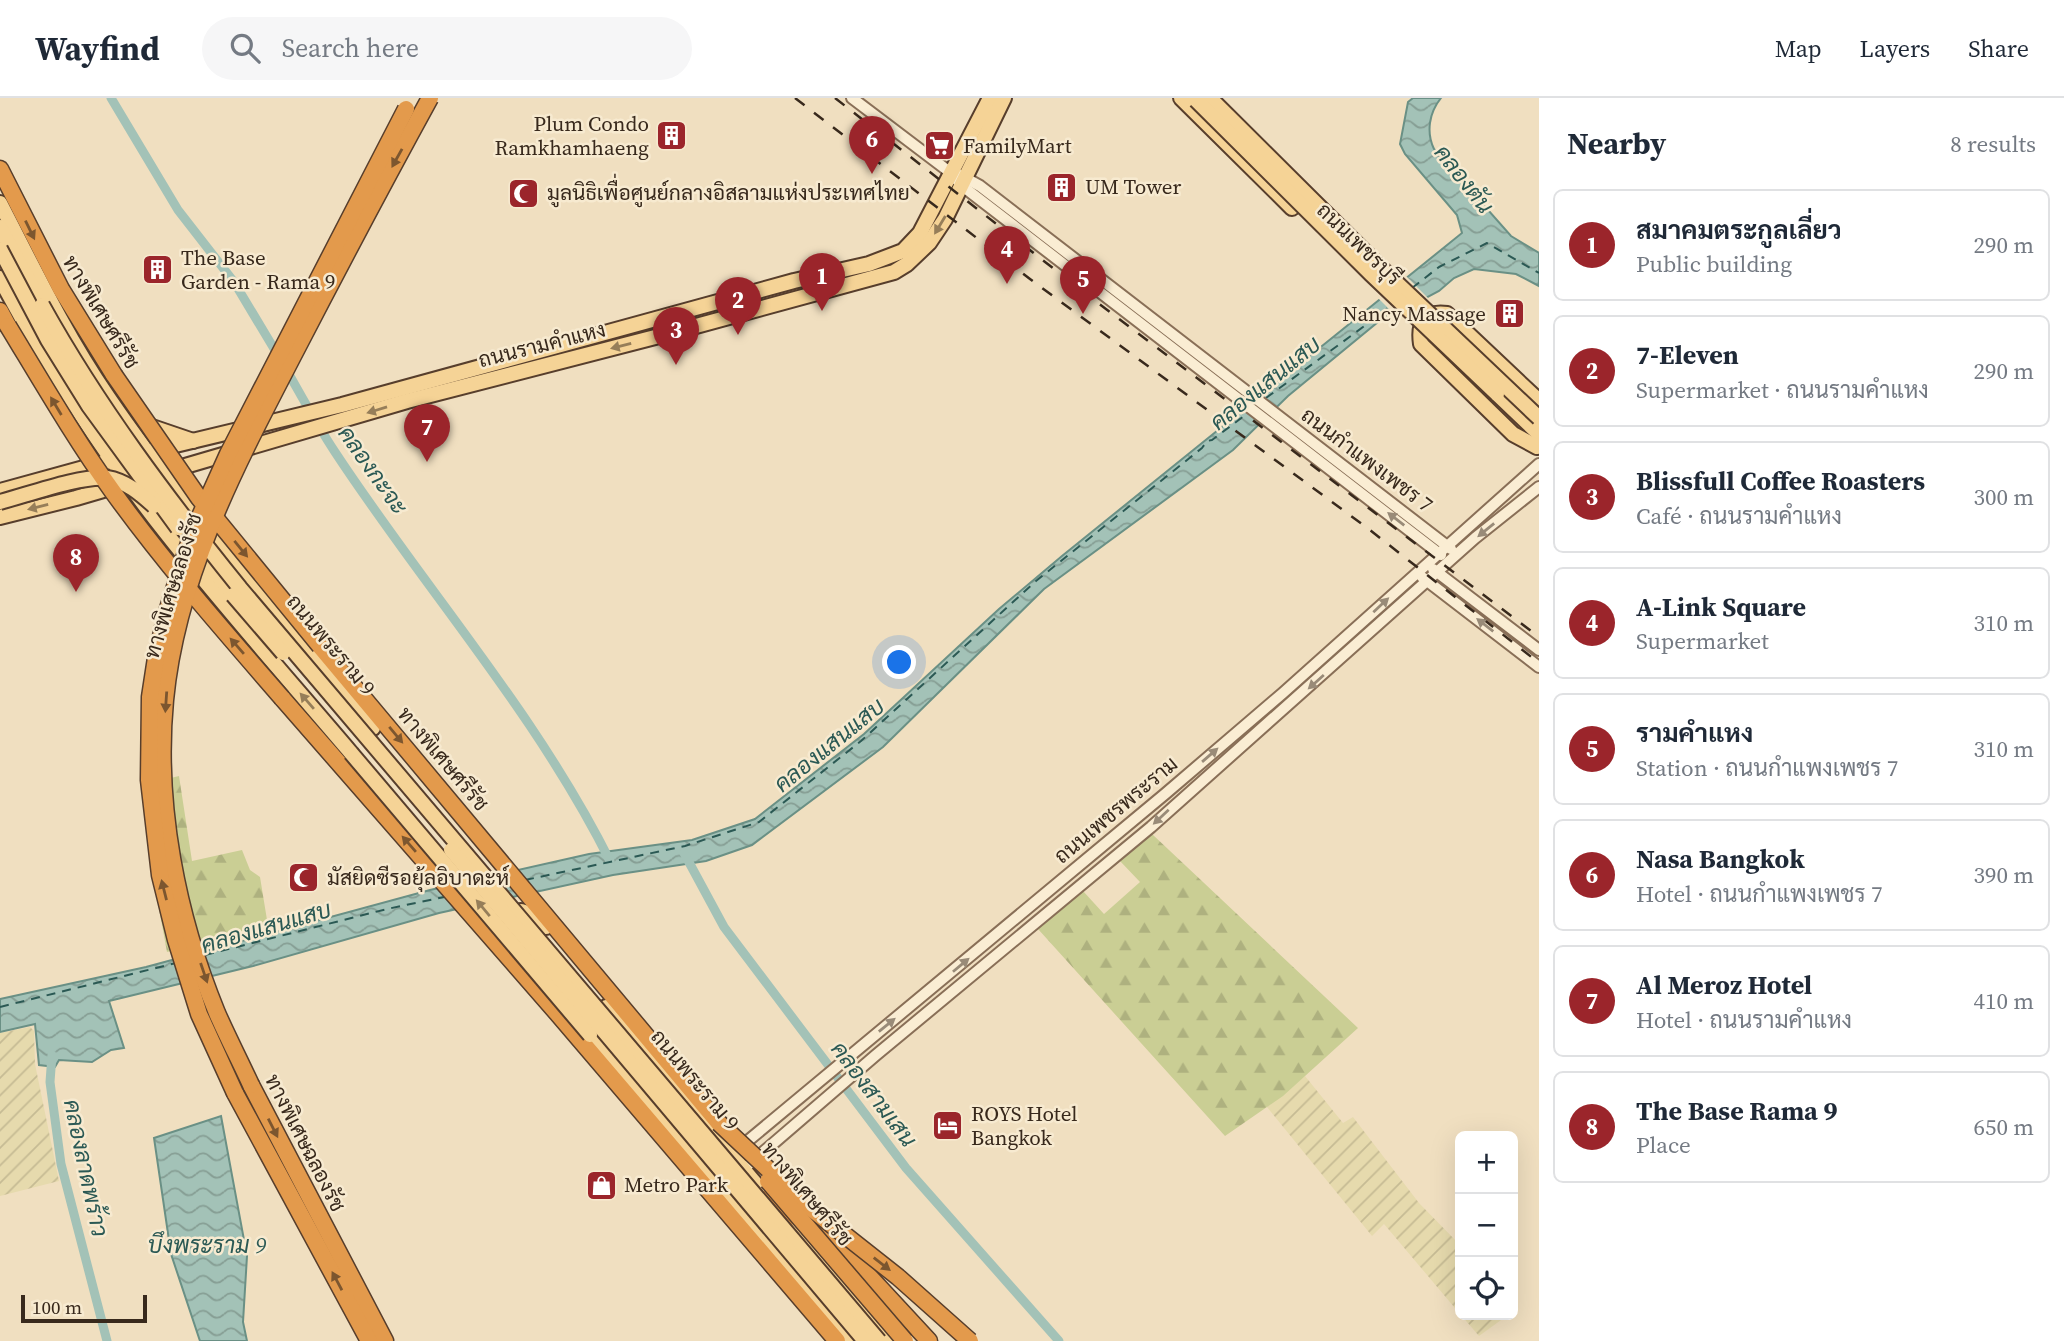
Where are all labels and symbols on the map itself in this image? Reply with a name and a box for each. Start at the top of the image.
place label: Plum Condo Ramkhamhaeng [495,109,649,162]
pin: 6 [849,116,895,174]
building icon: Plum Condo Ramkhamhaeng [655,119,689,153]
supermarket icon: FamilyMart [923,129,957,163]
place label: FamilyMart [963,131,1072,160]
water label: คลองตัน [1427,138,1501,221]
one-way arrow [391,148,403,168]
building icon: UM Tower [1045,170,1079,204]
place label: UM Tower [1085,172,1182,201]
place label: มูลนิธิเพื่อศูนย์กลางอิสลามแห่งประเทศไทย [547,173,910,208]
mosque icon: มูลนิธิเพื่อศูนย์กลางอิสลามแห่งประเทศไทย [507,176,541,210]
street label: ถนนเพชรบุรี [1311,196,1408,291]
one-way arrow [934,215,947,234]
one-way arrow [24,220,35,240]
pin: 4 [984,226,1030,284]
place label: The Base Garden - Rama 9 [181,243,336,296]
street label: ทางพิเศษศรีรัช [56,250,147,374]
building icon: The Base Garden - Rama 9 [141,253,175,287]
pin: 1 [799,253,845,311]
pin: 5 [1060,256,1106,314]
pin: 2 [715,277,761,335]
building icon: Nancy Massage [1492,297,1526,331]
place label: Nancy Massage [1342,299,1486,328]
pin: 3 [653,307,699,365]
street label: ถนนรามคำแหง [475,315,609,374]
water label: คลองแสนแสบ [1203,328,1327,438]
one-way arrow [610,341,632,352]
one-way arrow [50,397,62,416]
street label: ถนนกำแพงเพชร 7 [1295,400,1439,519]
pin: 7 [404,404,450,462]
one-way arrow [367,406,388,416]
water label: คลองกะจะ [331,419,416,521]
one-way arrow [27,502,49,513]
street label: ทางพิเศษฉลองรัช [137,509,208,662]
one-way arrow [1387,512,1405,527]
one-way arrow [1477,522,1494,537]
pin: 8 [53,534,99,592]
one-way arrow [233,540,248,558]
street label: ถนนพระราม 9 [280,588,382,702]
one-way arrow [1372,597,1389,613]
one-way arrow [1476,619,1494,633]
one-way arrow [229,637,245,655]
your location [882,645,916,679]
one-way arrow [1307,674,1325,690]
water label: คลองแสนแสบ [767,690,891,800]
one-way arrow [160,691,171,713]
one-way arrow [300,693,315,710]
street label: ทางพิเศษศรีรัช [391,700,496,817]
one-way arrow [388,727,403,744]
one-way arrow [1201,747,1219,763]
street label: ถนนเพชรพระราม [1048,749,1184,870]
one-way arrow [1153,809,1170,825]
one-way arrow [402,835,417,852]
mosque icon: มัสยิดซีรอยุ้ลอิบาดะห์ [287,861,321,895]
place label: มัสยิดซีรอยุ้ลอิบาดะห์ [327,863,509,892]
one-way arrow [158,879,169,901]
water label: คลองแสนแสบ [197,893,335,961]
one-way arrow [475,899,491,917]
one-way arrow [952,957,970,972]
one-way arrow [199,963,210,984]
one-way arrow [877,1018,895,1033]
street label: ถนนพระราม 9 [644,1023,746,1137]
water label: คลองสามเสน [824,1034,925,1154]
street label: ทางพิเศษฉลองรัช [258,1069,353,1217]
water label: คลองลาดพร้าว [56,1096,116,1240]
place label: ROYS Hotel Bangkok [971,1099,1077,1152]
hotel icon: ROYS Hotel Bangkok [931,1109,965,1143]
one-way arrow [267,1119,279,1139]
street label: ทางพิเศษศรีรัช [755,1135,860,1252]
shop icon: Metro Park [584,1168,618,1202]
place label: Metro Park [624,1170,729,1199]
water label: บึงพระราม 9 [148,1229,267,1261]
one-way arrow [873,1256,890,1271]
one-way arrow [331,1271,343,1291]
scale bar [21,1292,147,1324]

